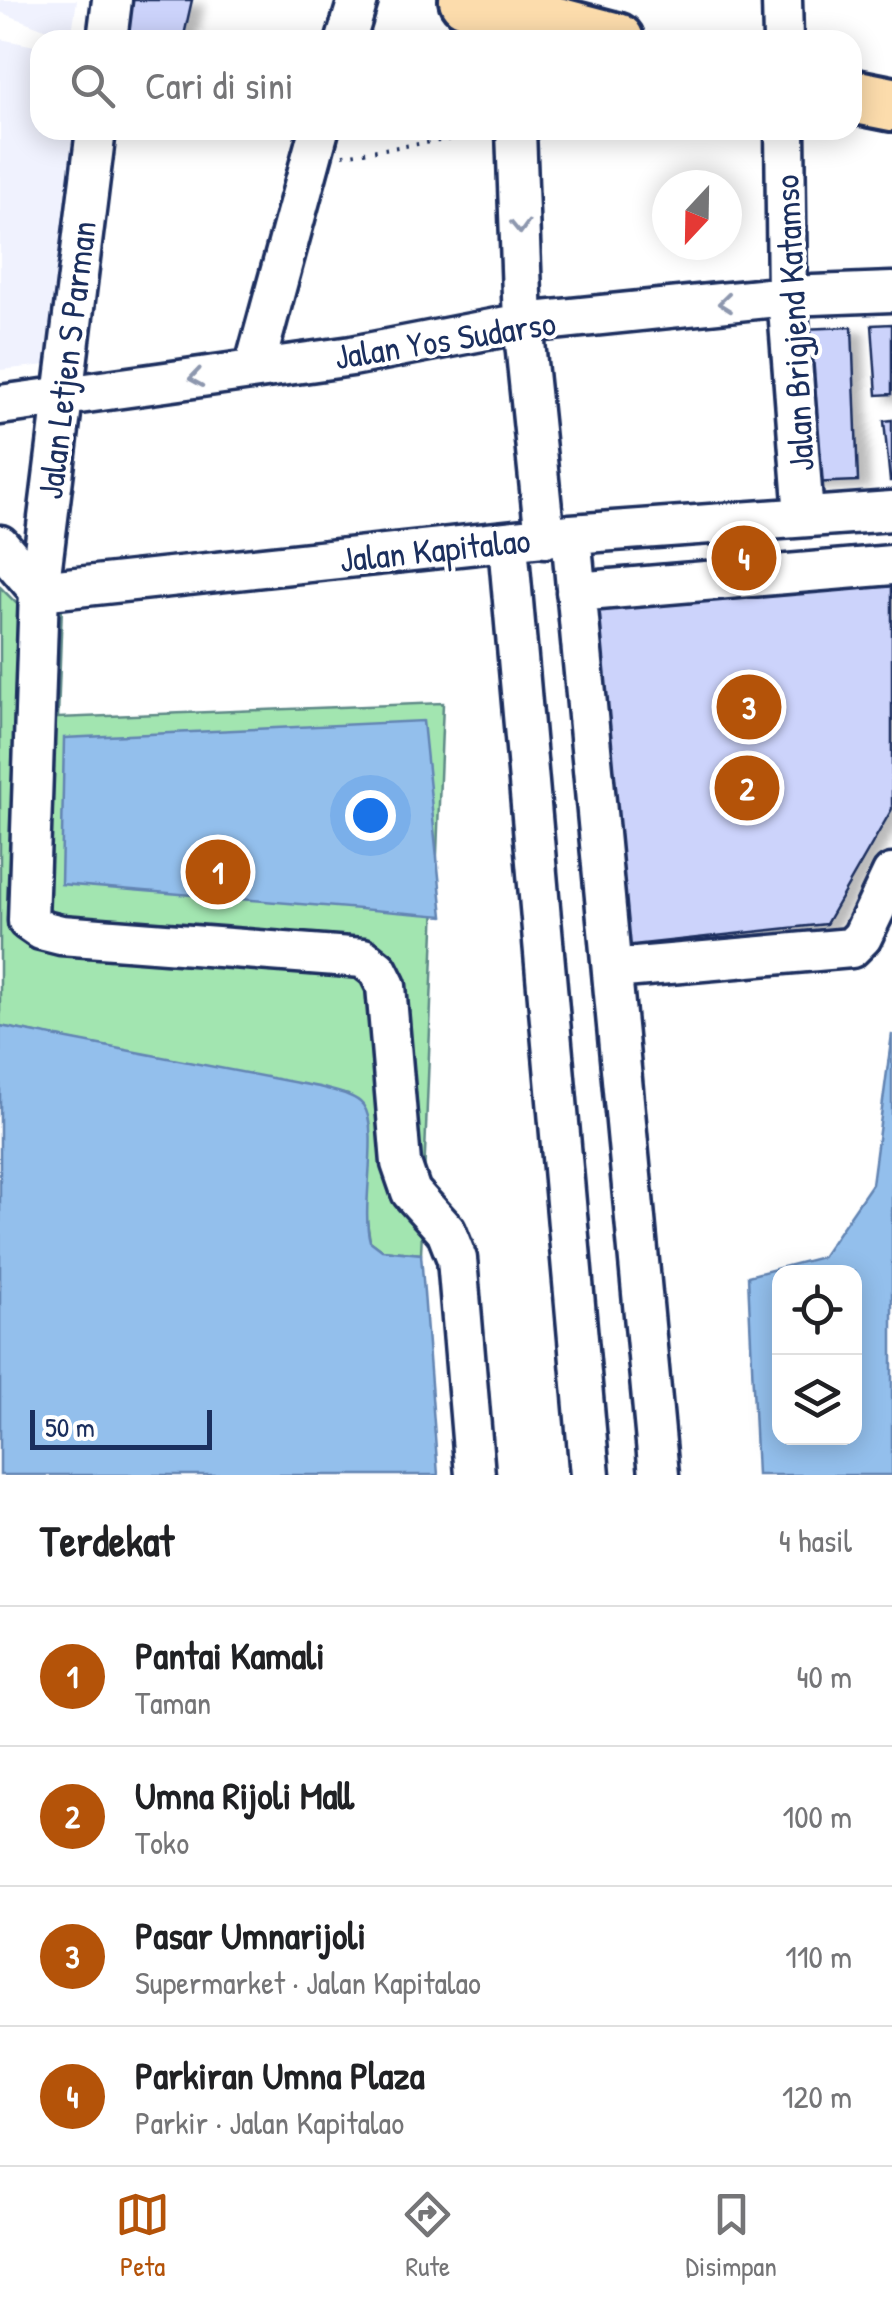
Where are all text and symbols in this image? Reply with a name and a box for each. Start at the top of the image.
search box [30,30,862,140]
icon: search [65,58,120,113]
text: Cari di sini [145,59,294,111]
north arrow [652,170,742,260]
street label: Jalan Brigjend Katamso [762,173,825,473]
street label: Jalan Letjen S Parman [26,218,107,502]
one-way arrow [509,220,530,236]
one-way arrow [717,292,733,313]
street label: Jalan Yos Sudarso [331,299,559,380]
one-way arrow [187,367,204,388]
street label: Jalan Kapitalao [337,516,533,583]
pin: 4 [712,520,776,596]
pin: 3 [716,670,782,744]
pin: 2 [714,750,780,826]
your location [345,790,396,841]
pin: 1 [186,834,250,910]
map controls [772,1265,862,1445]
button: locate [772,1265,862,1355]
button: layers [772,1355,862,1445]
scale bar [30,1405,212,1450]
text: 50 m [45,1408,95,1446]
text: Terdekat [40,1512,174,1569]
text: 4 hasil [779,1519,852,1562]
text: Pantai Kamali [135,1629,325,1681]
text: 1 [67,1655,78,1698]
text: 40 m [797,1655,852,1698]
text: Taman [135,1681,211,1724]
text: Umna Rijoli Mall [135,1769,354,1821]
text: 2 [65,1795,80,1838]
text: 100 m [783,1795,852,1838]
text: Toko [135,1821,189,1864]
text: Pasar Umnarijoli [135,1909,366,1961]
text: 3 [65,1935,80,1978]
text: 110 m [785,1935,852,1978]
text: Supermarket · Jalan Kapitalao [135,1961,481,2004]
text: Parkiran Umna Plaza [135,2049,425,2101]
text: 4 [66,2075,79,2118]
text: 120 m [782,2075,852,2118]
text: Parkir · Jalan Kapitalao [135,2101,404,2144]
tab: Peta [115,2187,170,2285]
tab: Rute [400,2187,455,2285]
tab: Disimpan [686,2187,777,2285]

